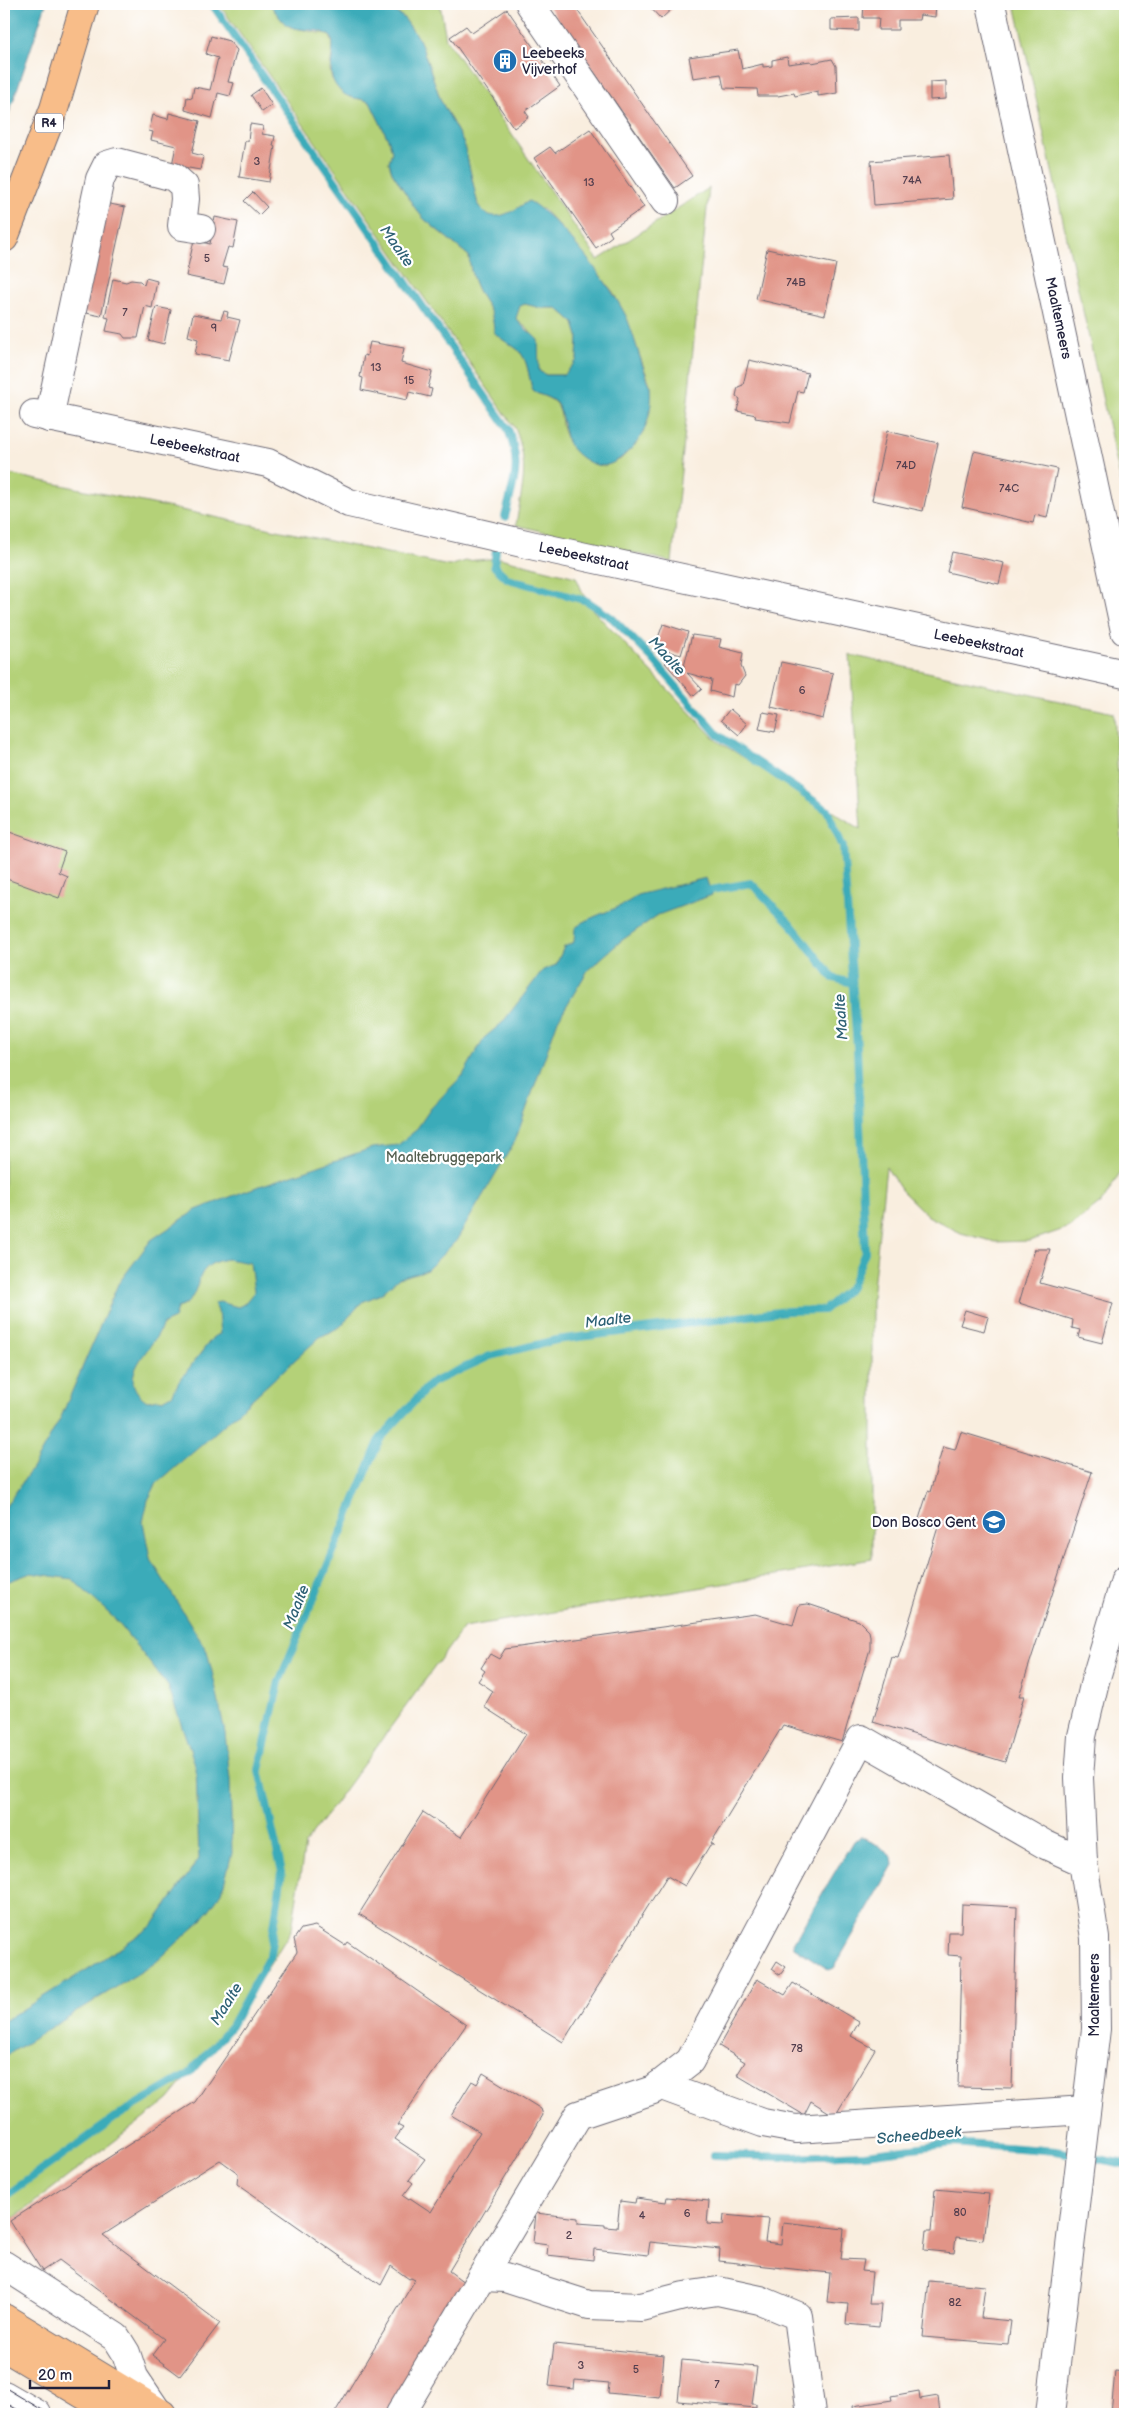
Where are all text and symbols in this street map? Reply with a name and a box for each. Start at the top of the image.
place label: Leebeeks Vijverhof [522,45,585,78]
building icon: Leebeeks Vijverhof [492,48,518,74]
road number: R4 [35,114,63,132]
house number: 3 [254,155,261,168]
house number: 74A [903,174,922,187]
house number: 13 [583,176,595,189]
water label: Maalte [375,222,418,271]
house number: 5 [204,252,210,265]
house number: 74B [786,276,806,289]
street label: Maaltemeers [1042,276,1076,361]
house number: 7 [122,306,128,319]
house number: 9 [211,322,217,335]
house number: 13 [370,361,382,374]
house number: 15 [404,374,414,387]
street label: Leebeekstraat [148,431,242,466]
house number: 74D [896,459,916,472]
house number: 74C [999,482,1019,495]
street label: Leebeekstraat [537,539,631,574]
street label: Leebeekstraat [932,626,1026,661]
water label: Maalte [644,633,689,680]
house number: 6 [799,684,806,697]
water label: Maalte [830,993,853,1041]
park label: Maaltebruggepark [386,1149,502,1166]
water label: Maalte [584,1308,633,1333]
school or university icon: Don Bosco Gent [981,1509,1007,1535]
place label: Don Bosco Gent [872,1514,977,1531]
water label: Maalte [279,1582,314,1632]
street label: Maaltemeers [1086,1953,1103,2037]
water label: Maalte [206,1979,247,2029]
house number: 78 [791,2042,803,2055]
water label: Scheedbeek [876,2122,963,2149]
house number: 80 [954,2206,967,2219]
house number: 6 [684,2207,691,2220]
house number: 4 [639,2209,646,2222]
house number: 2 [566,2229,573,2242]
house number: 82 [949,2296,962,2309]
scale bar [30,2358,109,2390]
house number: 3 [578,2359,585,2372]
house number: 5 [633,2363,639,2376]
text: 20 m [38,2366,72,2385]
house number: 7 [714,2378,720,2391]

